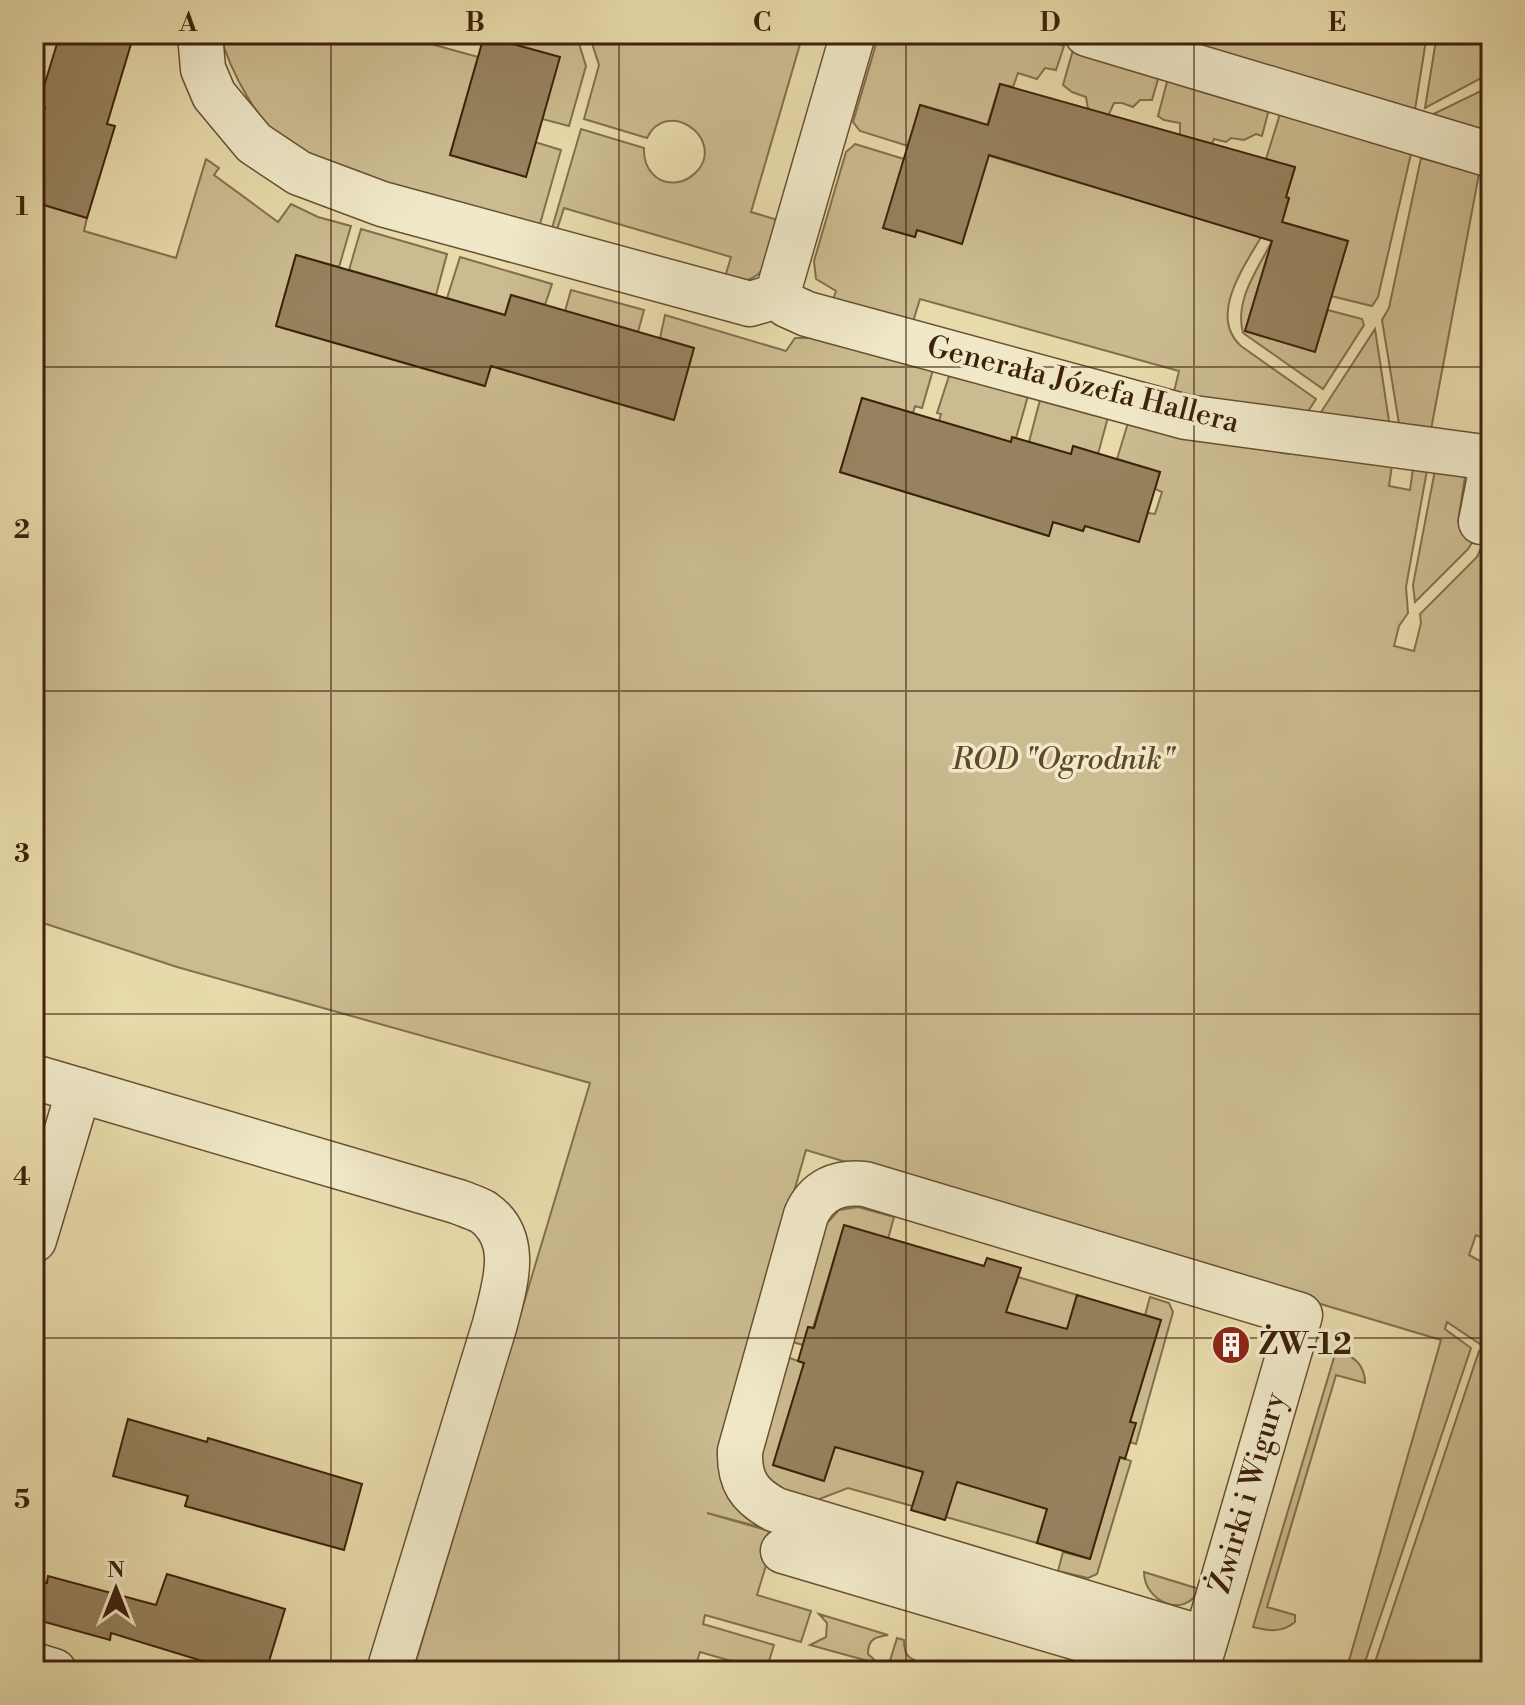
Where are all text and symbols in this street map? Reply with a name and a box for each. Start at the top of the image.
text: A [178,7,198,39]
text: B [465,7,485,39]
text: C [753,7,771,39]
text: D [1040,7,1060,39]
text: E [1328,7,1346,39]
text: 1 [16,191,29,223]
street label: Generała Józefa Hallera [923,328,1244,442]
text: 2 [14,514,30,546]
park label: ROD "Ogrodnik" [951,741,1176,779]
text: 3 [14,838,30,870]
text: 4 [13,1161,31,1193]
building icon: ŻW-12 [1210,1324,1252,1366]
place label: ŻW-12 [1259,1324,1352,1364]
street label: Żwirki i Wigury [1200,1387,1295,1598]
text: 5 [14,1484,30,1516]
north arrow [76,1549,156,1629]
text: N [107,1557,125,1584]

